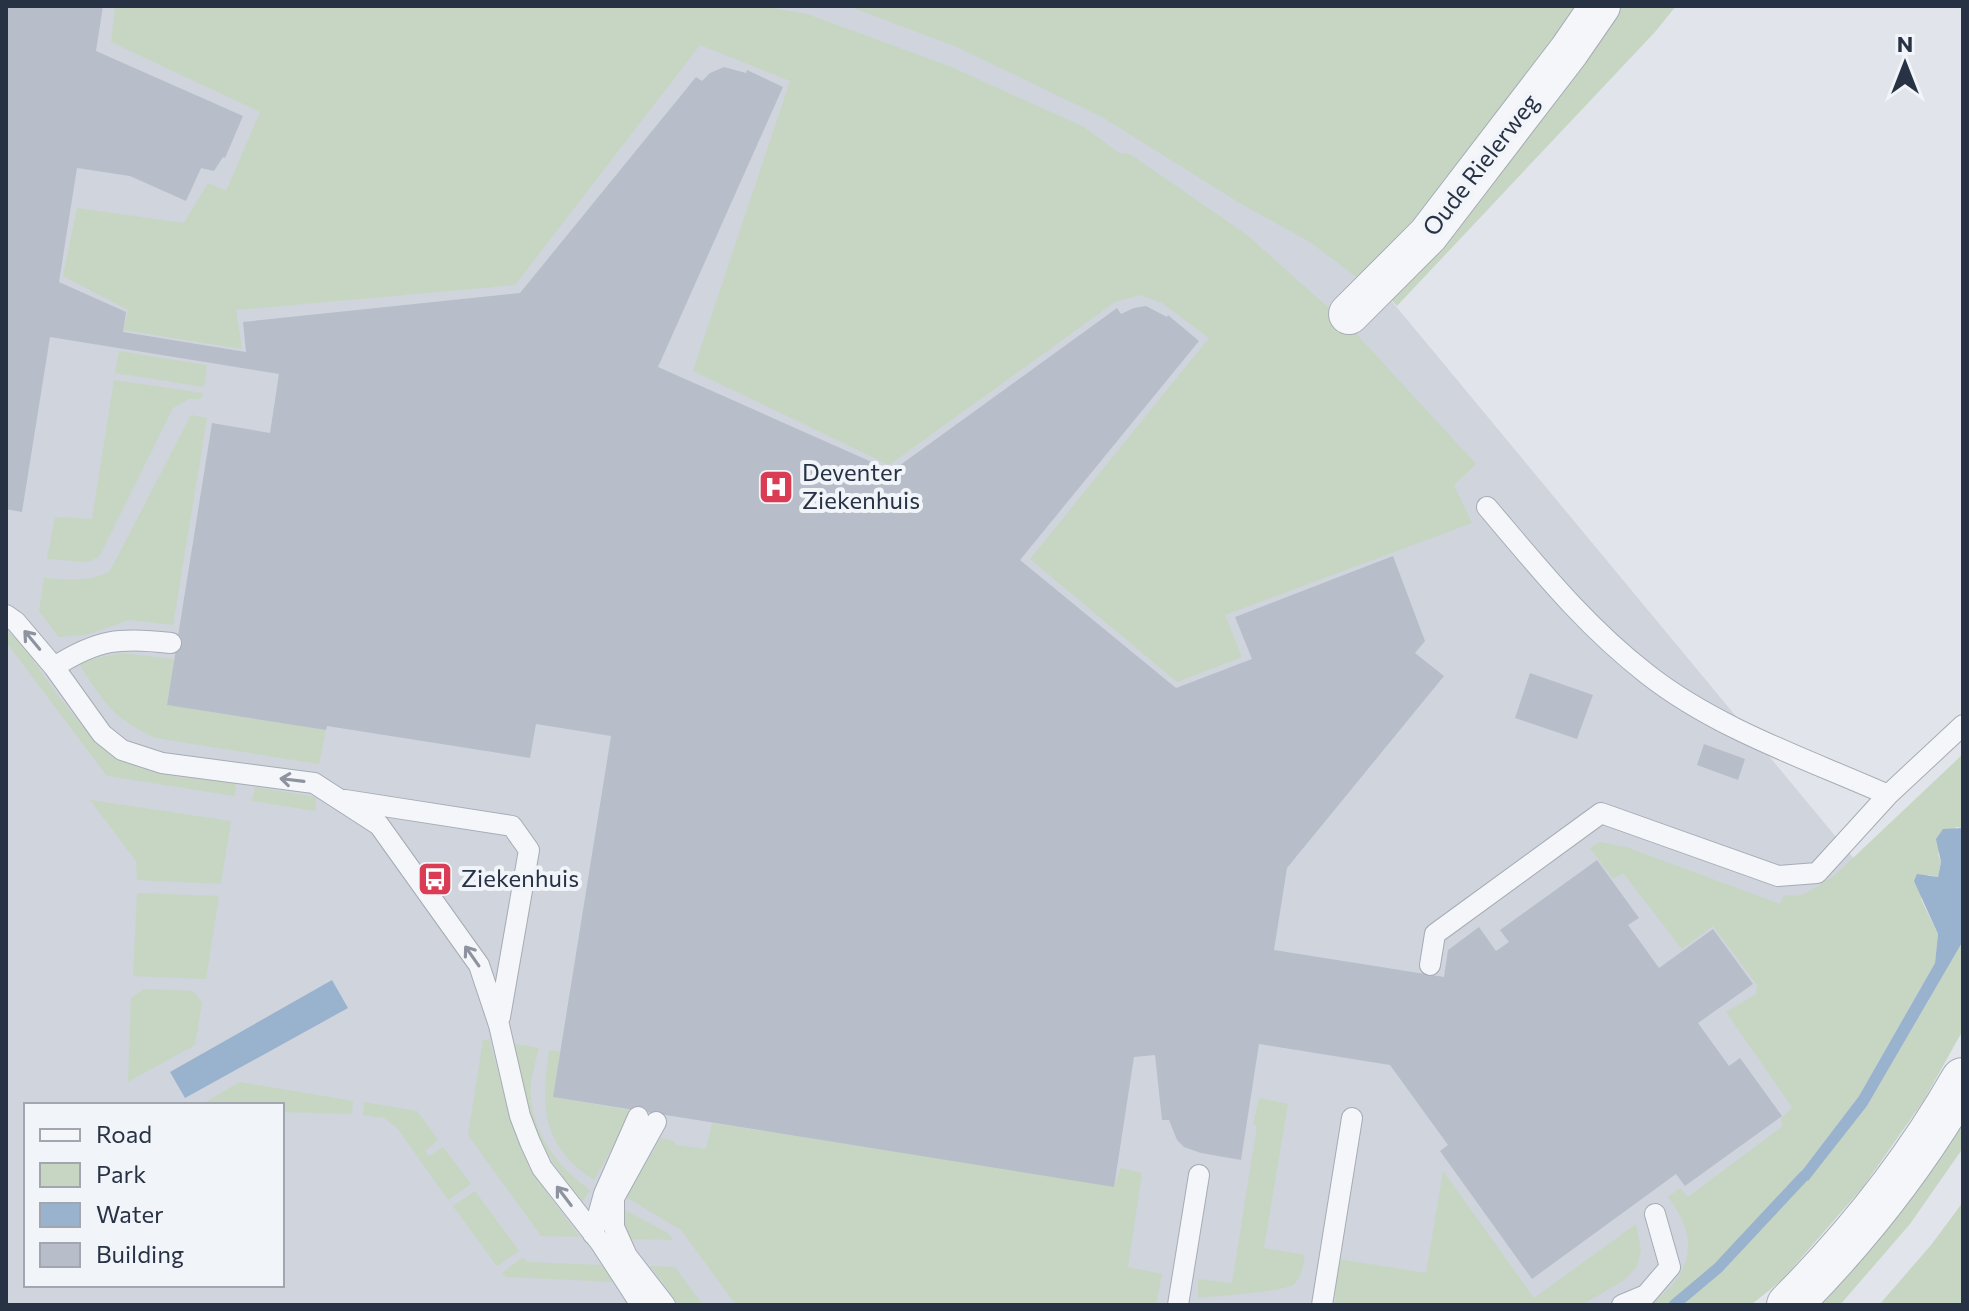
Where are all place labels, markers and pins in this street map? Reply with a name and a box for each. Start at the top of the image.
place label: Deventer Ziekenhuis [802,457,920,514]
hospital icon: Deventer Ziekenhuis [757,468,795,506]
bus stop icon: Ziekenhuis [416,860,454,898]
place label: Ziekenhuis [461,863,579,892]

